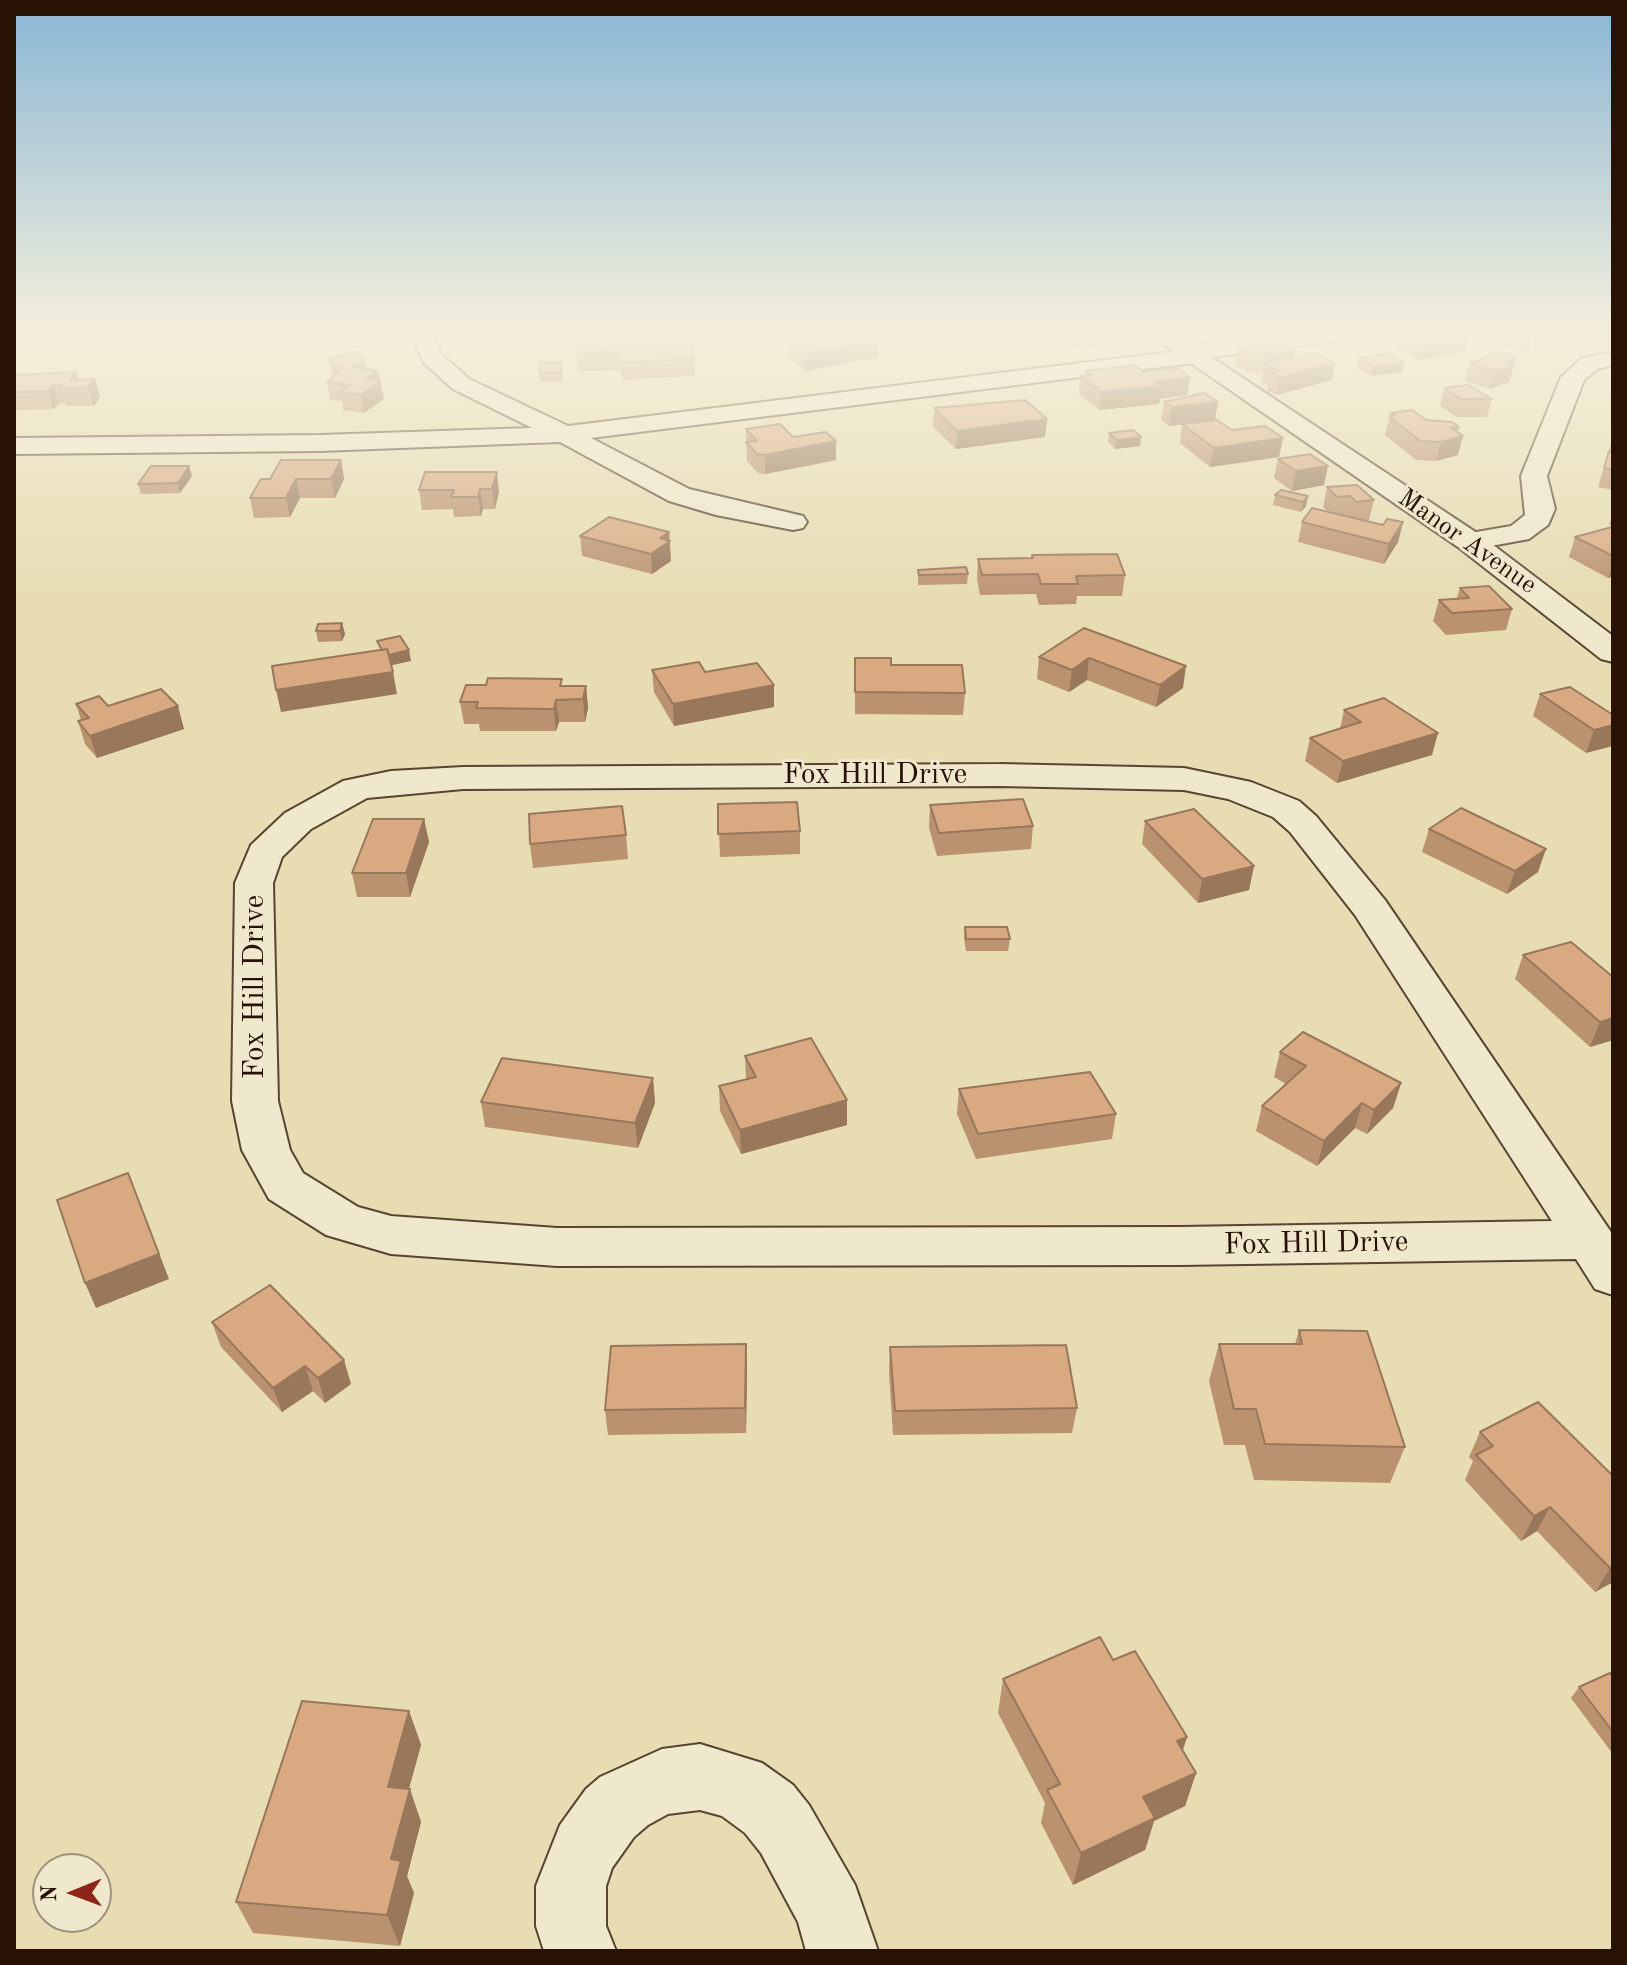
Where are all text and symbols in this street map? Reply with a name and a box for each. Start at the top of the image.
street label: Manor Avenue [1392,483,1542,601]
street label: Fox Hill Drive [783,757,967,793]
street label: Fox Hill Drive [237,895,273,1079]
street label: Fox Hill Drive [1223,1224,1409,1264]
north arrow [32,1853,112,1933]
text: N [39,1885,61,1902]

